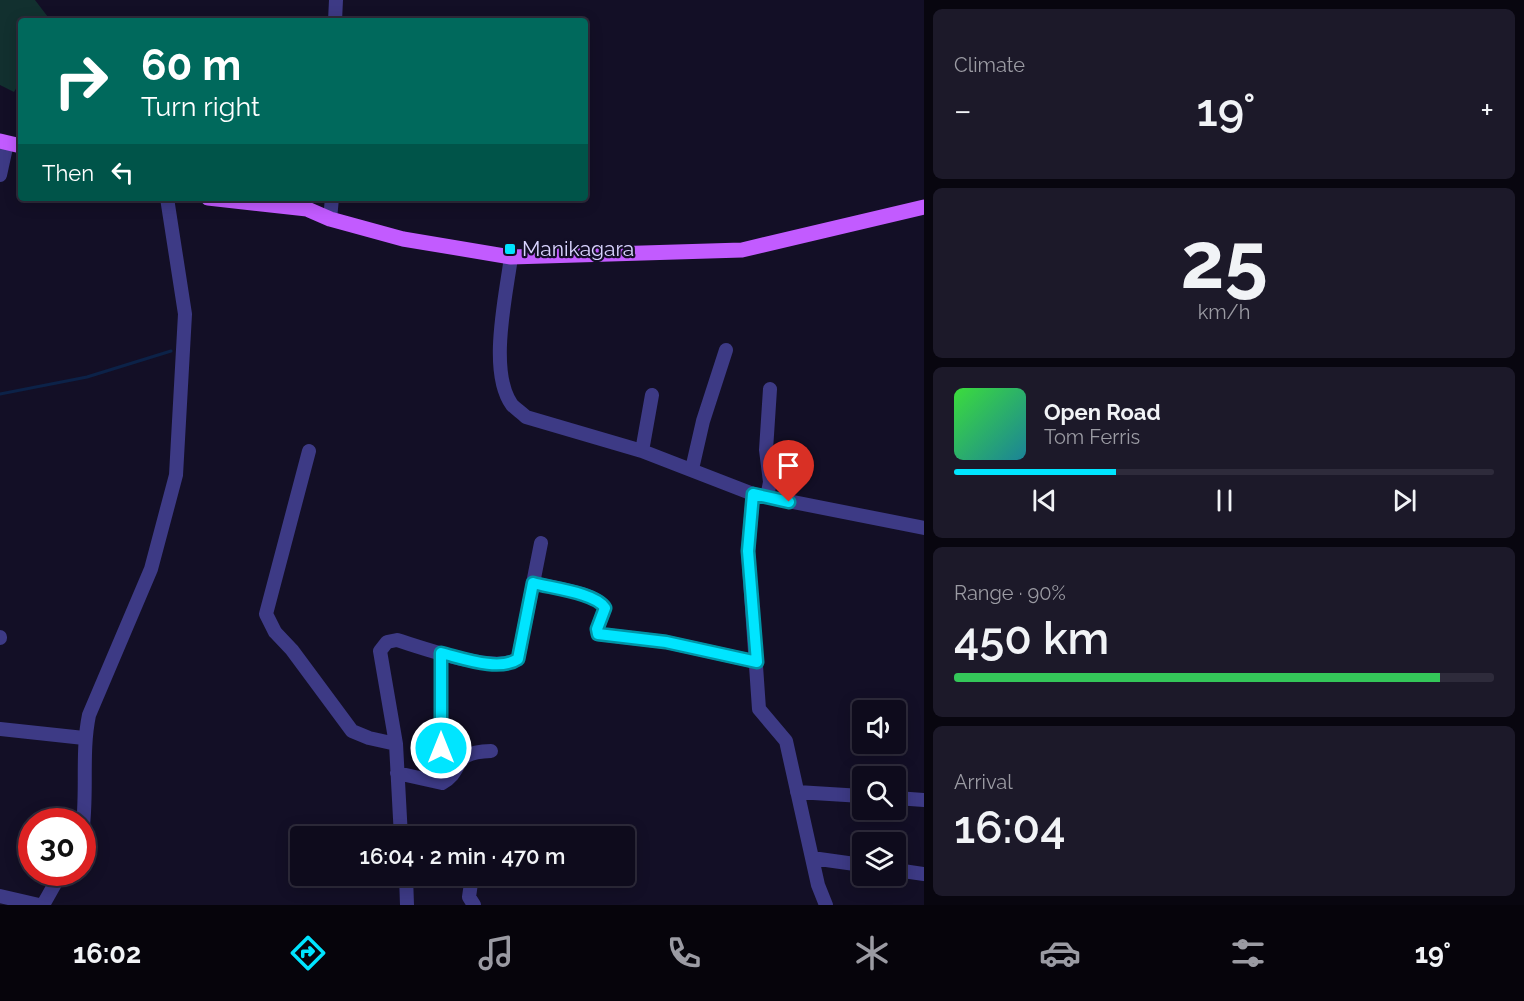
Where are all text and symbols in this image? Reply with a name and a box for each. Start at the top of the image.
text: 60 m [141,41,241,90]
icon: right [42,42,120,120]
text: Climate [954,53,1025,77]
text: 19° [1197,84,1255,137]
text: Turn right [141,91,260,122]
text: − [954,91,972,130]
text: + [1480,91,1494,130]
icon: left [106,156,139,189]
text: Then [42,160,94,186]
text: 25 [1180,215,1268,306]
place label: Manikagara [522,236,634,261]
marker: Manikagara [503,242,517,256]
text: km/h [1198,300,1250,324]
text: Open Road [1044,399,1161,425]
text: Tom Ferris [1044,425,1140,449]
pin [763,440,814,502]
icon: arrive [772,449,805,482]
icon: previous [1028,484,1061,517]
icon: pause [1208,484,1241,517]
icon: next [1388,484,1421,517]
text: Range · 90% [954,581,1066,605]
text: 450 km [954,612,1109,665]
map controls [852,700,906,886]
button: sound [852,700,906,754]
position arrow [409,716,473,780]
button: search [852,766,906,820]
text: Arrival [954,770,1013,794]
text: 16:04 [954,801,1066,854]
speed limit sign: 30 [18,808,96,886]
button: layers [852,832,906,886]
text: 16:04 · 2 min · 470 m [360,843,565,869]
icon: directions [287,932,329,974]
icon: music [475,932,517,974]
icon: phone [663,932,705,974]
icon: climate [851,932,893,974]
icon: car [1039,932,1081,974]
icon: filters [1227,932,1269,974]
text: 16:02 [73,938,141,969]
text: 19° [1415,938,1451,969]

